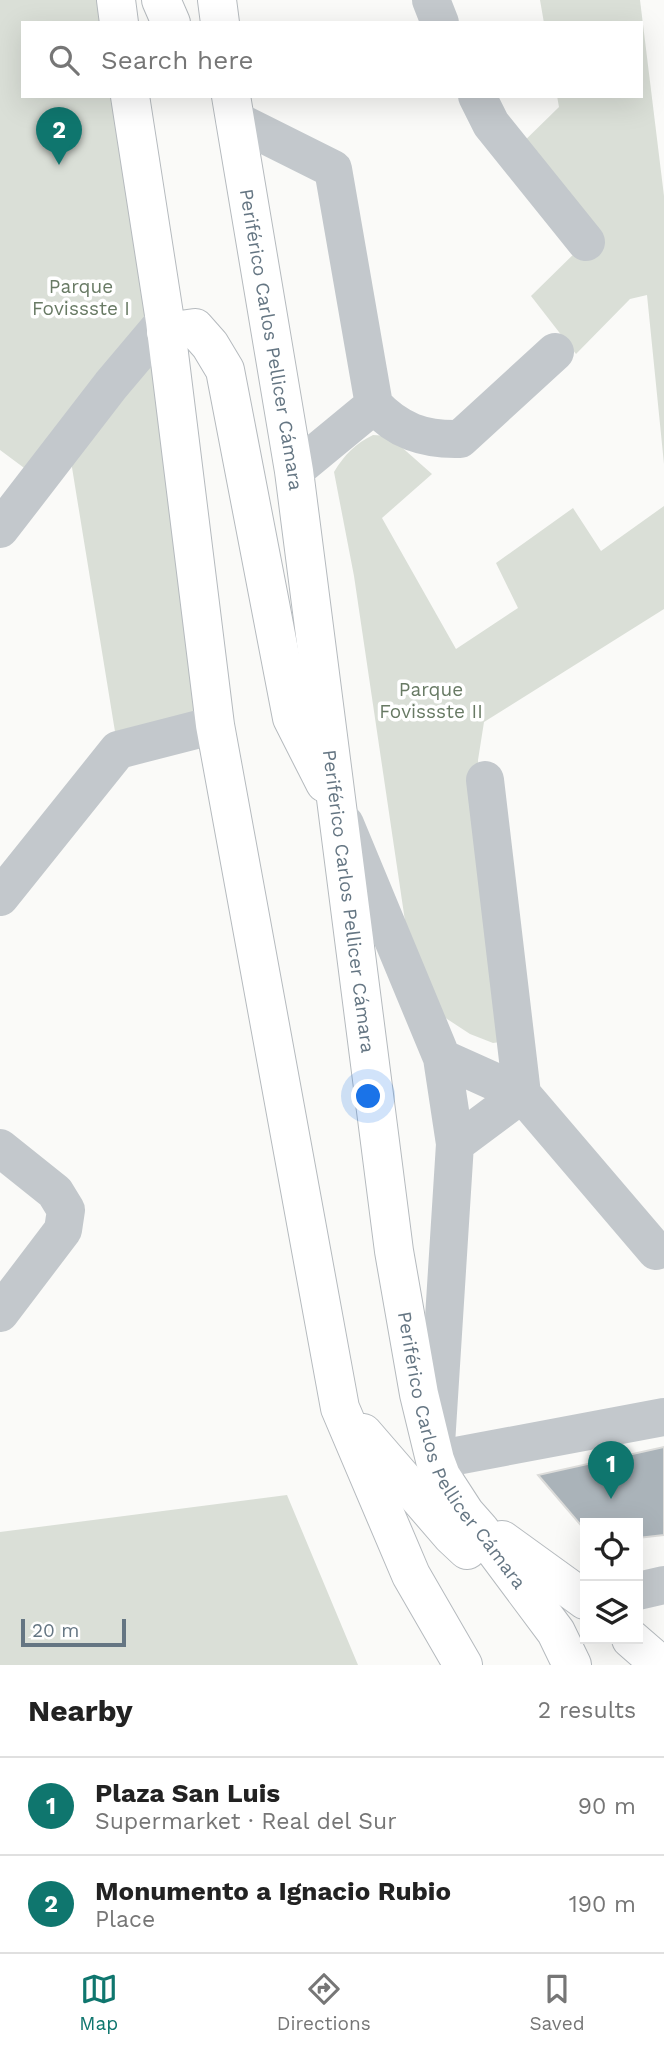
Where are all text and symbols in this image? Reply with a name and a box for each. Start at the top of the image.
search box [21,21,643,98]
icon: search [45,41,83,79]
text: Search here [101,45,253,75]
pin: 2 [36,107,82,165]
street label: Periférico Carlos Pellicer Cámara [235,187,308,492]
park label: Parque Fovissste I [32,275,130,320]
park label: Parque Fovissste II [379,678,483,723]
street label: Periférico Carlos Pellicer Cámara [318,748,380,1054]
your location [351,1079,385,1113]
street label: Periférico Carlos Pellicer Cámara [393,1310,531,1593]
pin: 1 [588,1441,634,1499]
map controls [580,1518,643,1644]
button: locate [580,1518,643,1581]
button: layers [580,1581,643,1644]
scale bar [21,1616,126,1648]
text: 20 m [32,1619,79,1642]
text: Nearby [28,1693,133,1728]
text: 2 results [538,1697,636,1724]
text: Plaza San Luis [95,1778,280,1808]
text: 1 [46,1793,56,1820]
text: 90 m [578,1793,636,1820]
text: Supermarket · Real del Sur [95,1808,397,1835]
text: Monumento a Ignacio Rubio [95,1876,451,1906]
text: 2 [44,1891,58,1918]
text: 190 m [569,1891,636,1918]
text: Place [95,1906,155,1933]
tab: Map [79,1970,118,2035]
tab: Directions [277,1970,371,2035]
tab: Saved [529,1970,585,2035]

